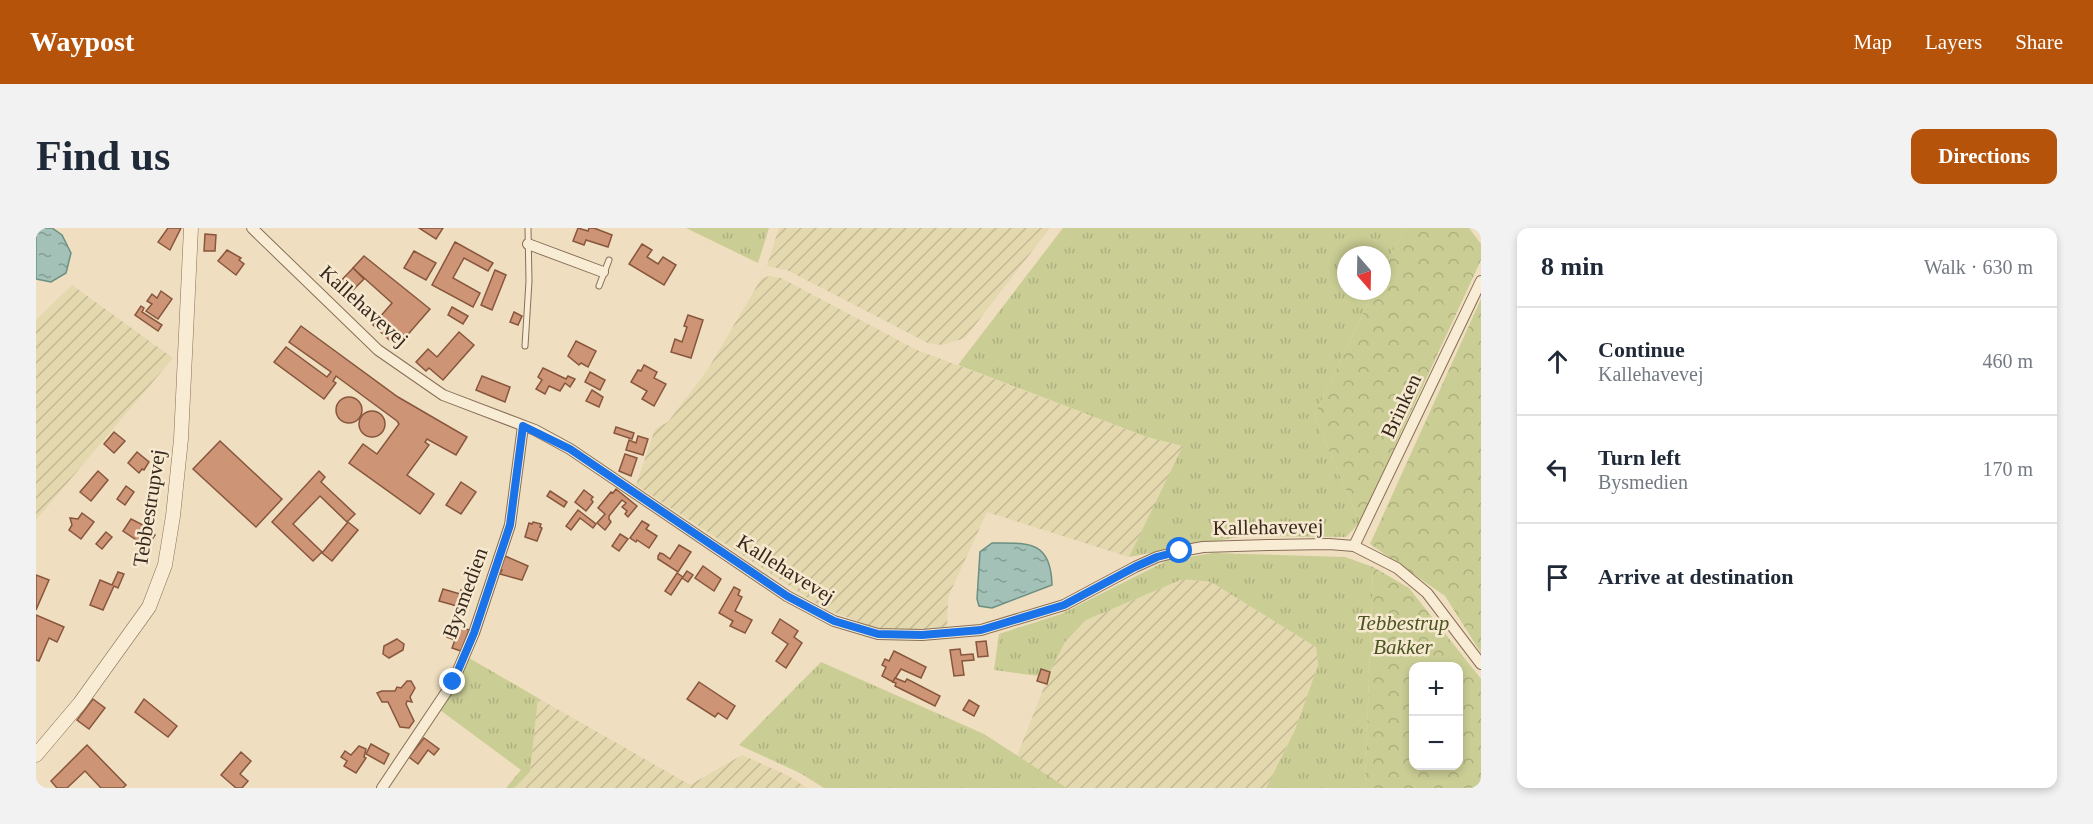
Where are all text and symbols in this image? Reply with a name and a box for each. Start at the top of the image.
text: Waypost [30,26,134,57]
text: Map [1854,30,1892,54]
text: Layers [1925,30,1982,54]
text: Share [2015,30,2063,54]
button: Directions [1911,129,2057,184]
text: Find us [36,133,170,179]
north arrow [1337,246,1391,300]
text: 8 min [1541,252,1604,281]
text: Walk · 630 m [1924,256,2033,278]
street label: Kallehavevej [315,260,413,352]
text: Continue [1598,337,1685,362]
icon: ahead [1541,345,1574,378]
text: 460 m [1982,350,2033,372]
text: Kallehavevej [1598,363,1704,385]
street label: Brinken [1376,370,1426,442]
text: Turn left [1598,445,1681,470]
street label: Tebbestrupvej [128,448,170,568]
icon: left [1541,453,1574,486]
text: 170 m [1982,458,2033,480]
text: Bysmedien [1598,471,1688,493]
street label: Kallehavevej [1212,514,1324,540]
street label: Kallehavevej [733,529,839,609]
route start [1166,537,1192,563]
street label: Bysmedien [438,544,493,642]
icon: arrive [1541,561,1574,594]
text: Arrive at destination [1598,564,1794,589]
park label: Tebbestrup Bakker [1357,611,1449,659]
map controls [1409,662,1463,770]
button: + [1409,662,1463,716]
route end [439,668,465,694]
button: − [1409,716,1463,770]

